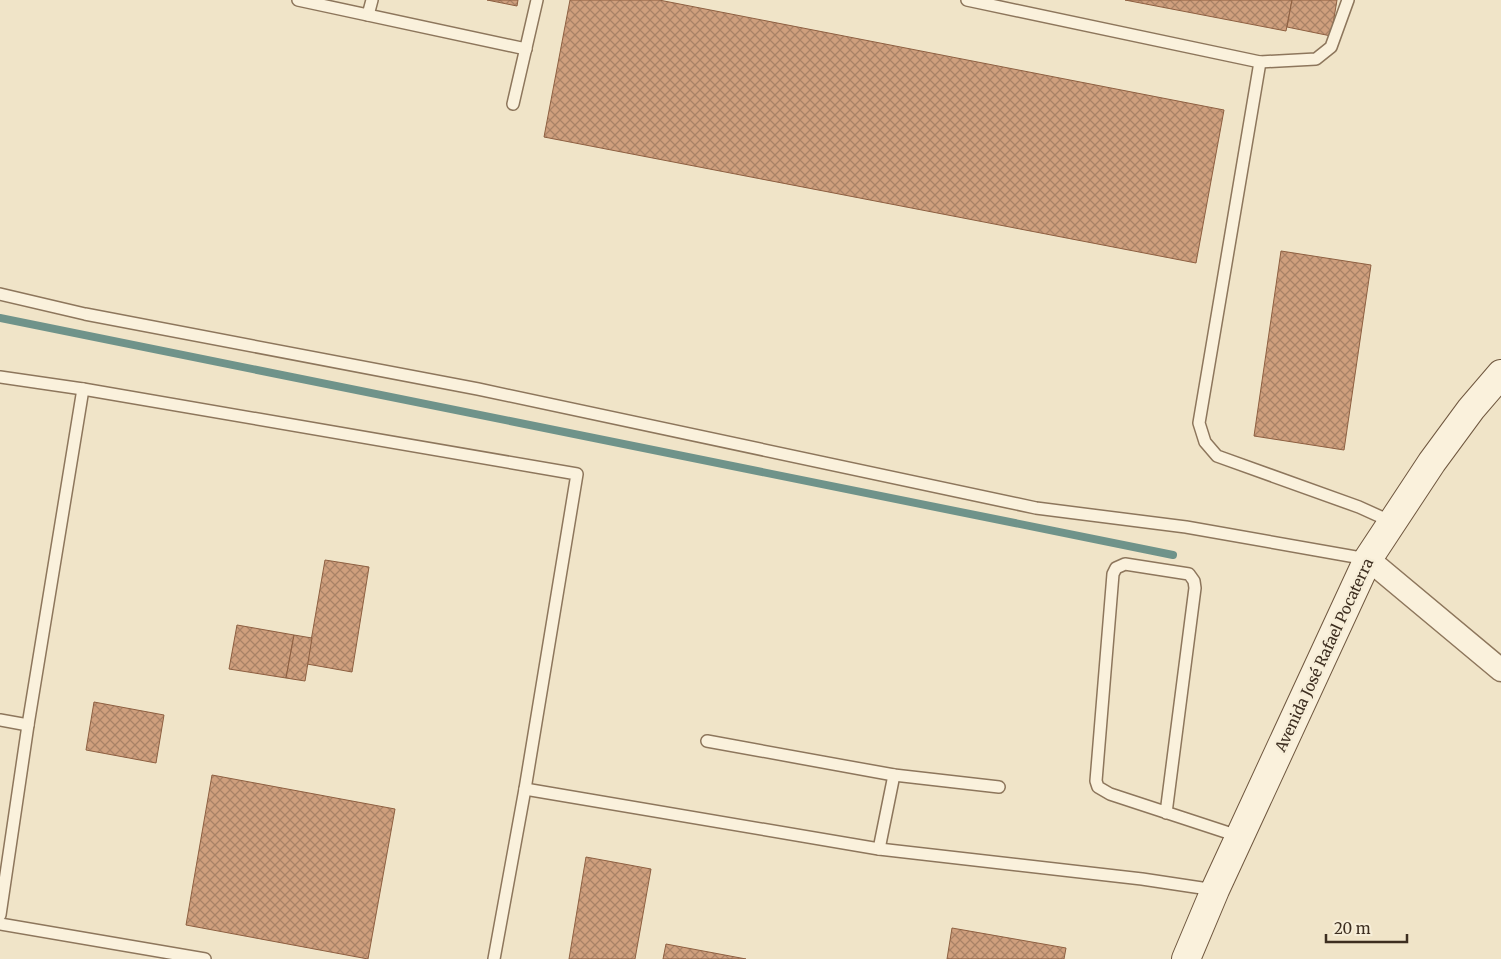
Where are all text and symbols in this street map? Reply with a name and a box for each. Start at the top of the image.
street label: Avenida José Rafael Pocaterra [1270,555,1377,756]
scale bar [1326,912,1407,944]
text: 20 m [1334,919,1371,938]

